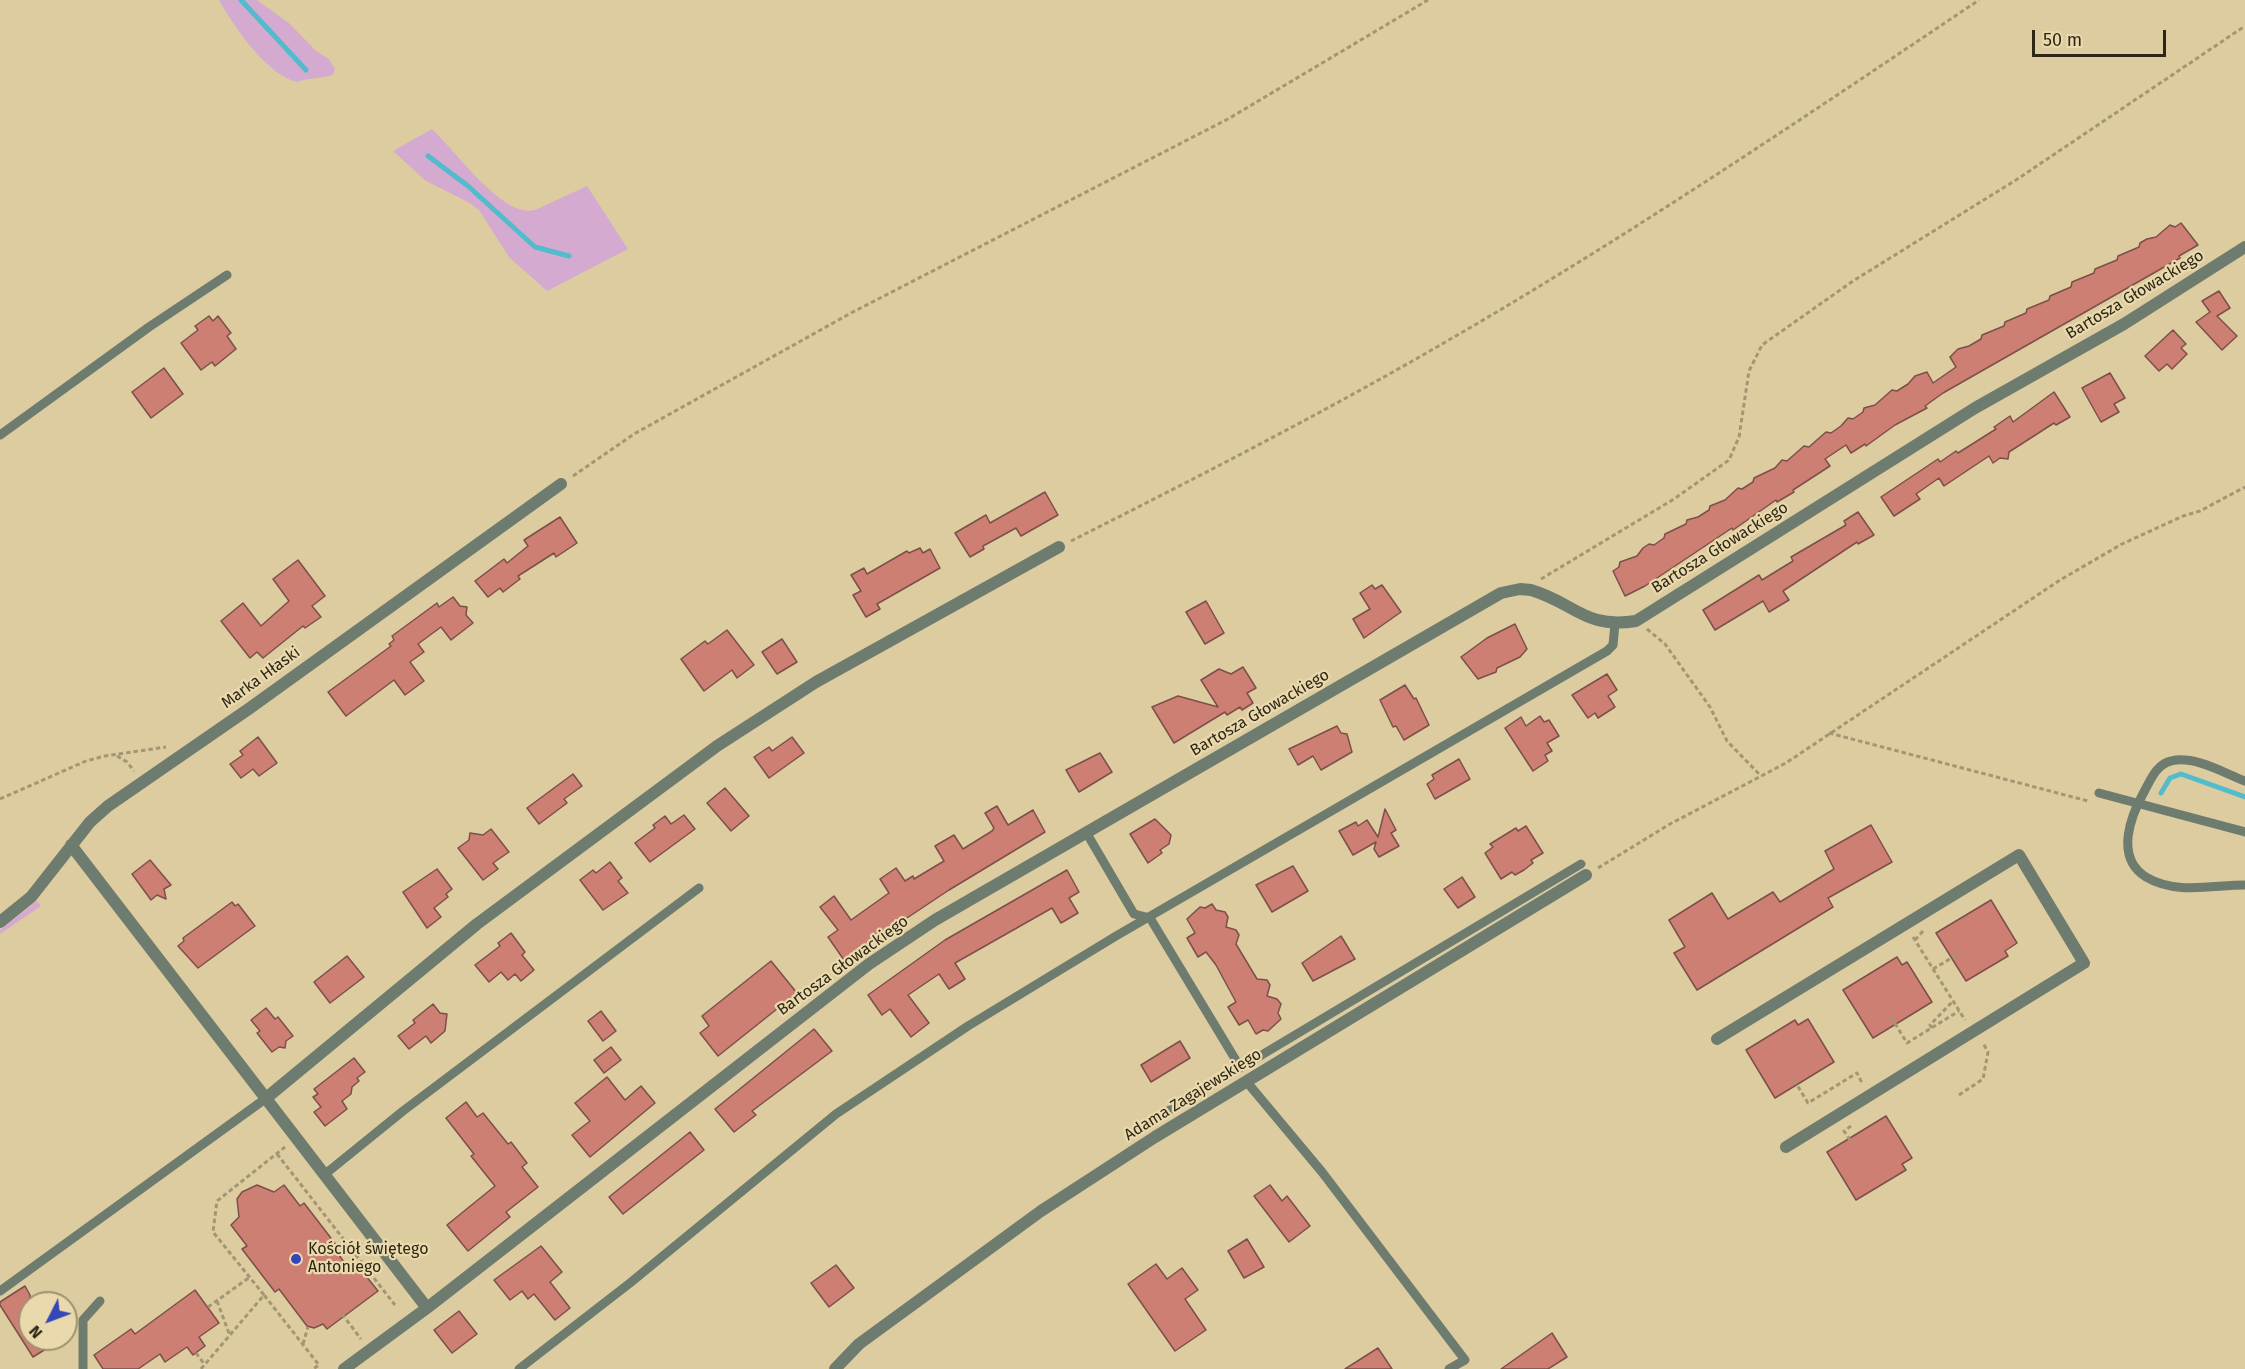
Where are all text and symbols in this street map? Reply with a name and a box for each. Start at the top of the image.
scale bar [2035,18,2168,56]
text: 50 m [2043,29,2082,51]
street label: Bartosza Głowackiego [2063,246,2207,344]
street label: Bartosza Głowackiego [1648,498,1792,598]
street label: Marka Hłaski [218,643,304,713]
street label: Bartosza Głowackiego [1187,665,1333,761]
street label: Bartosza Głowackiego [774,912,912,1020]
street label: Adama Zagajewskiego [1121,1045,1265,1145]
place label: Kościół świętego Antoniego [308,1240,428,1278]
marker: Kościół świętego Antoniego [289,1252,303,1266]
north arrow [18,1291,78,1351]
text: N [25,1322,46,1342]

